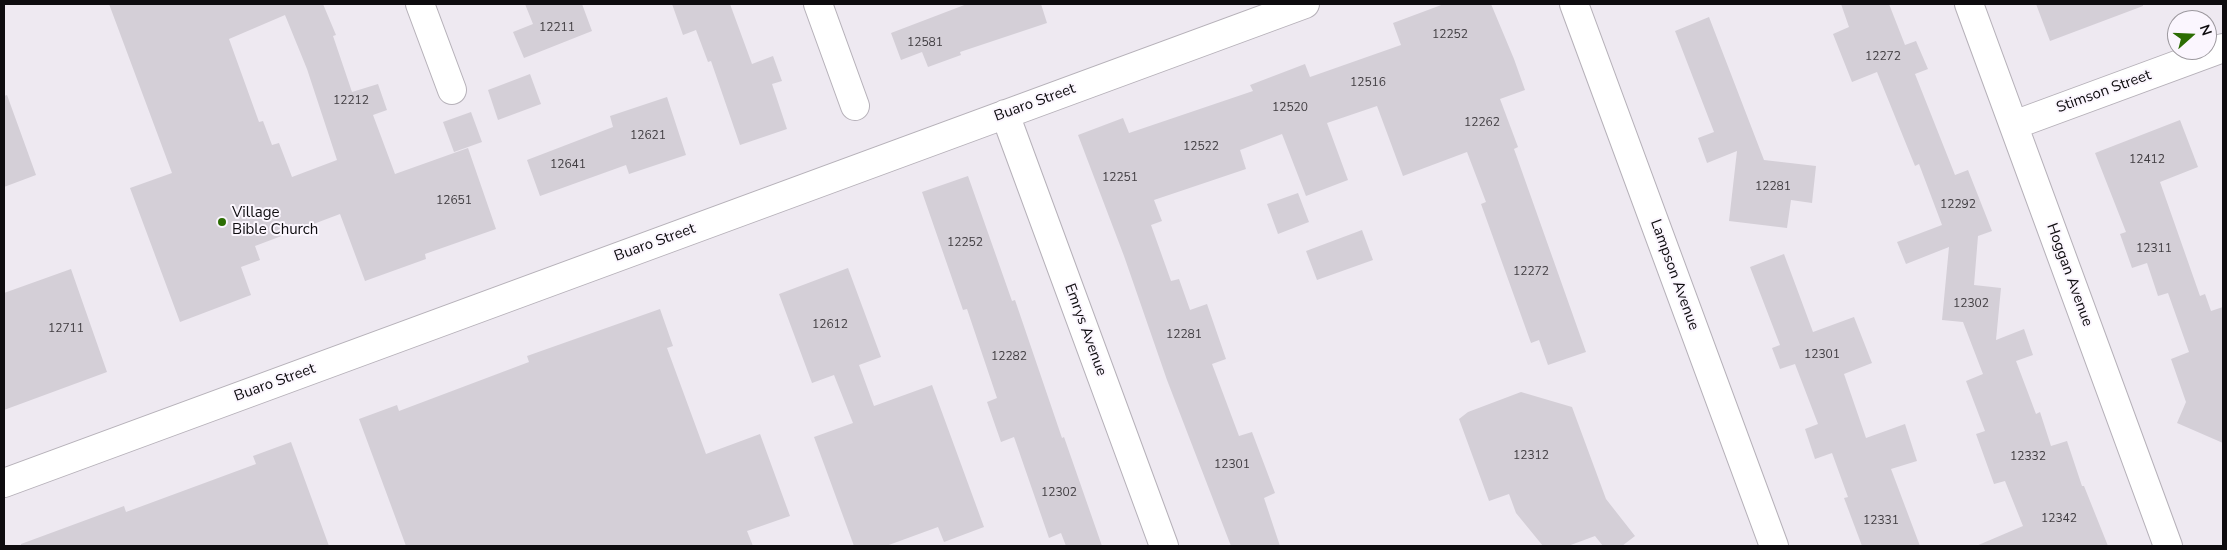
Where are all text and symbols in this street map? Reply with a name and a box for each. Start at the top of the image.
north arrow [2167,10,2217,60]
house number: 12211 [539,21,575,35]
text: N [2195,22,2216,38]
house number: 12252 [1432,28,1468,42]
house number: 12581 [907,36,943,50]
house number: 12272 [1865,50,1901,64]
street label: Stimson Street [2054,67,2154,117]
house number: 12516 [1350,76,1386,90]
street label: Buaro Street [992,80,1078,126]
house number: 12212 [333,94,369,108]
house number: 12520 [1272,101,1308,115]
house number: 12262 [1464,116,1500,130]
house number: 12621 [630,129,666,143]
house number: 12522 [1183,140,1219,154]
house number: 12412 [2129,153,2165,167]
house number: 12641 [550,158,586,172]
house number: 12251 [1102,171,1138,185]
house number: 12281 [1755,180,1791,194]
house number: 12651 [436,194,472,208]
house number: 12292 [1940,198,1976,212]
place label: Village Bible Church [232,204,318,239]
marker: Village Bible Church [216,216,228,228]
street label: Lampson Avenue [1646,217,1702,333]
street label: Buaro Street [612,220,698,266]
street label: Hoggan Avenue [2042,221,2096,329]
house number: 12252 [947,236,983,250]
house number: 12311 [2136,242,2172,256]
house number: 12272 [1513,265,1549,279]
street label: Emrys Avenue [1060,281,1110,379]
house number: 12302 [1953,297,1989,311]
house number: 12612 [812,318,848,332]
house number: 12711 [48,322,84,336]
house number: 12281 [1166,328,1202,342]
house number: 12301 [1804,348,1840,362]
house number: 12282 [991,350,1027,364]
street label: Buaro Street [232,360,318,406]
house number: 12312 [1513,449,1549,463]
house number: 12332 [2010,450,2046,464]
house number: 12301 [1214,458,1250,472]
house number: 12302 [1041,486,1077,500]
house number: 12342 [2041,512,2077,526]
house number: 12331 [1863,514,1899,528]

